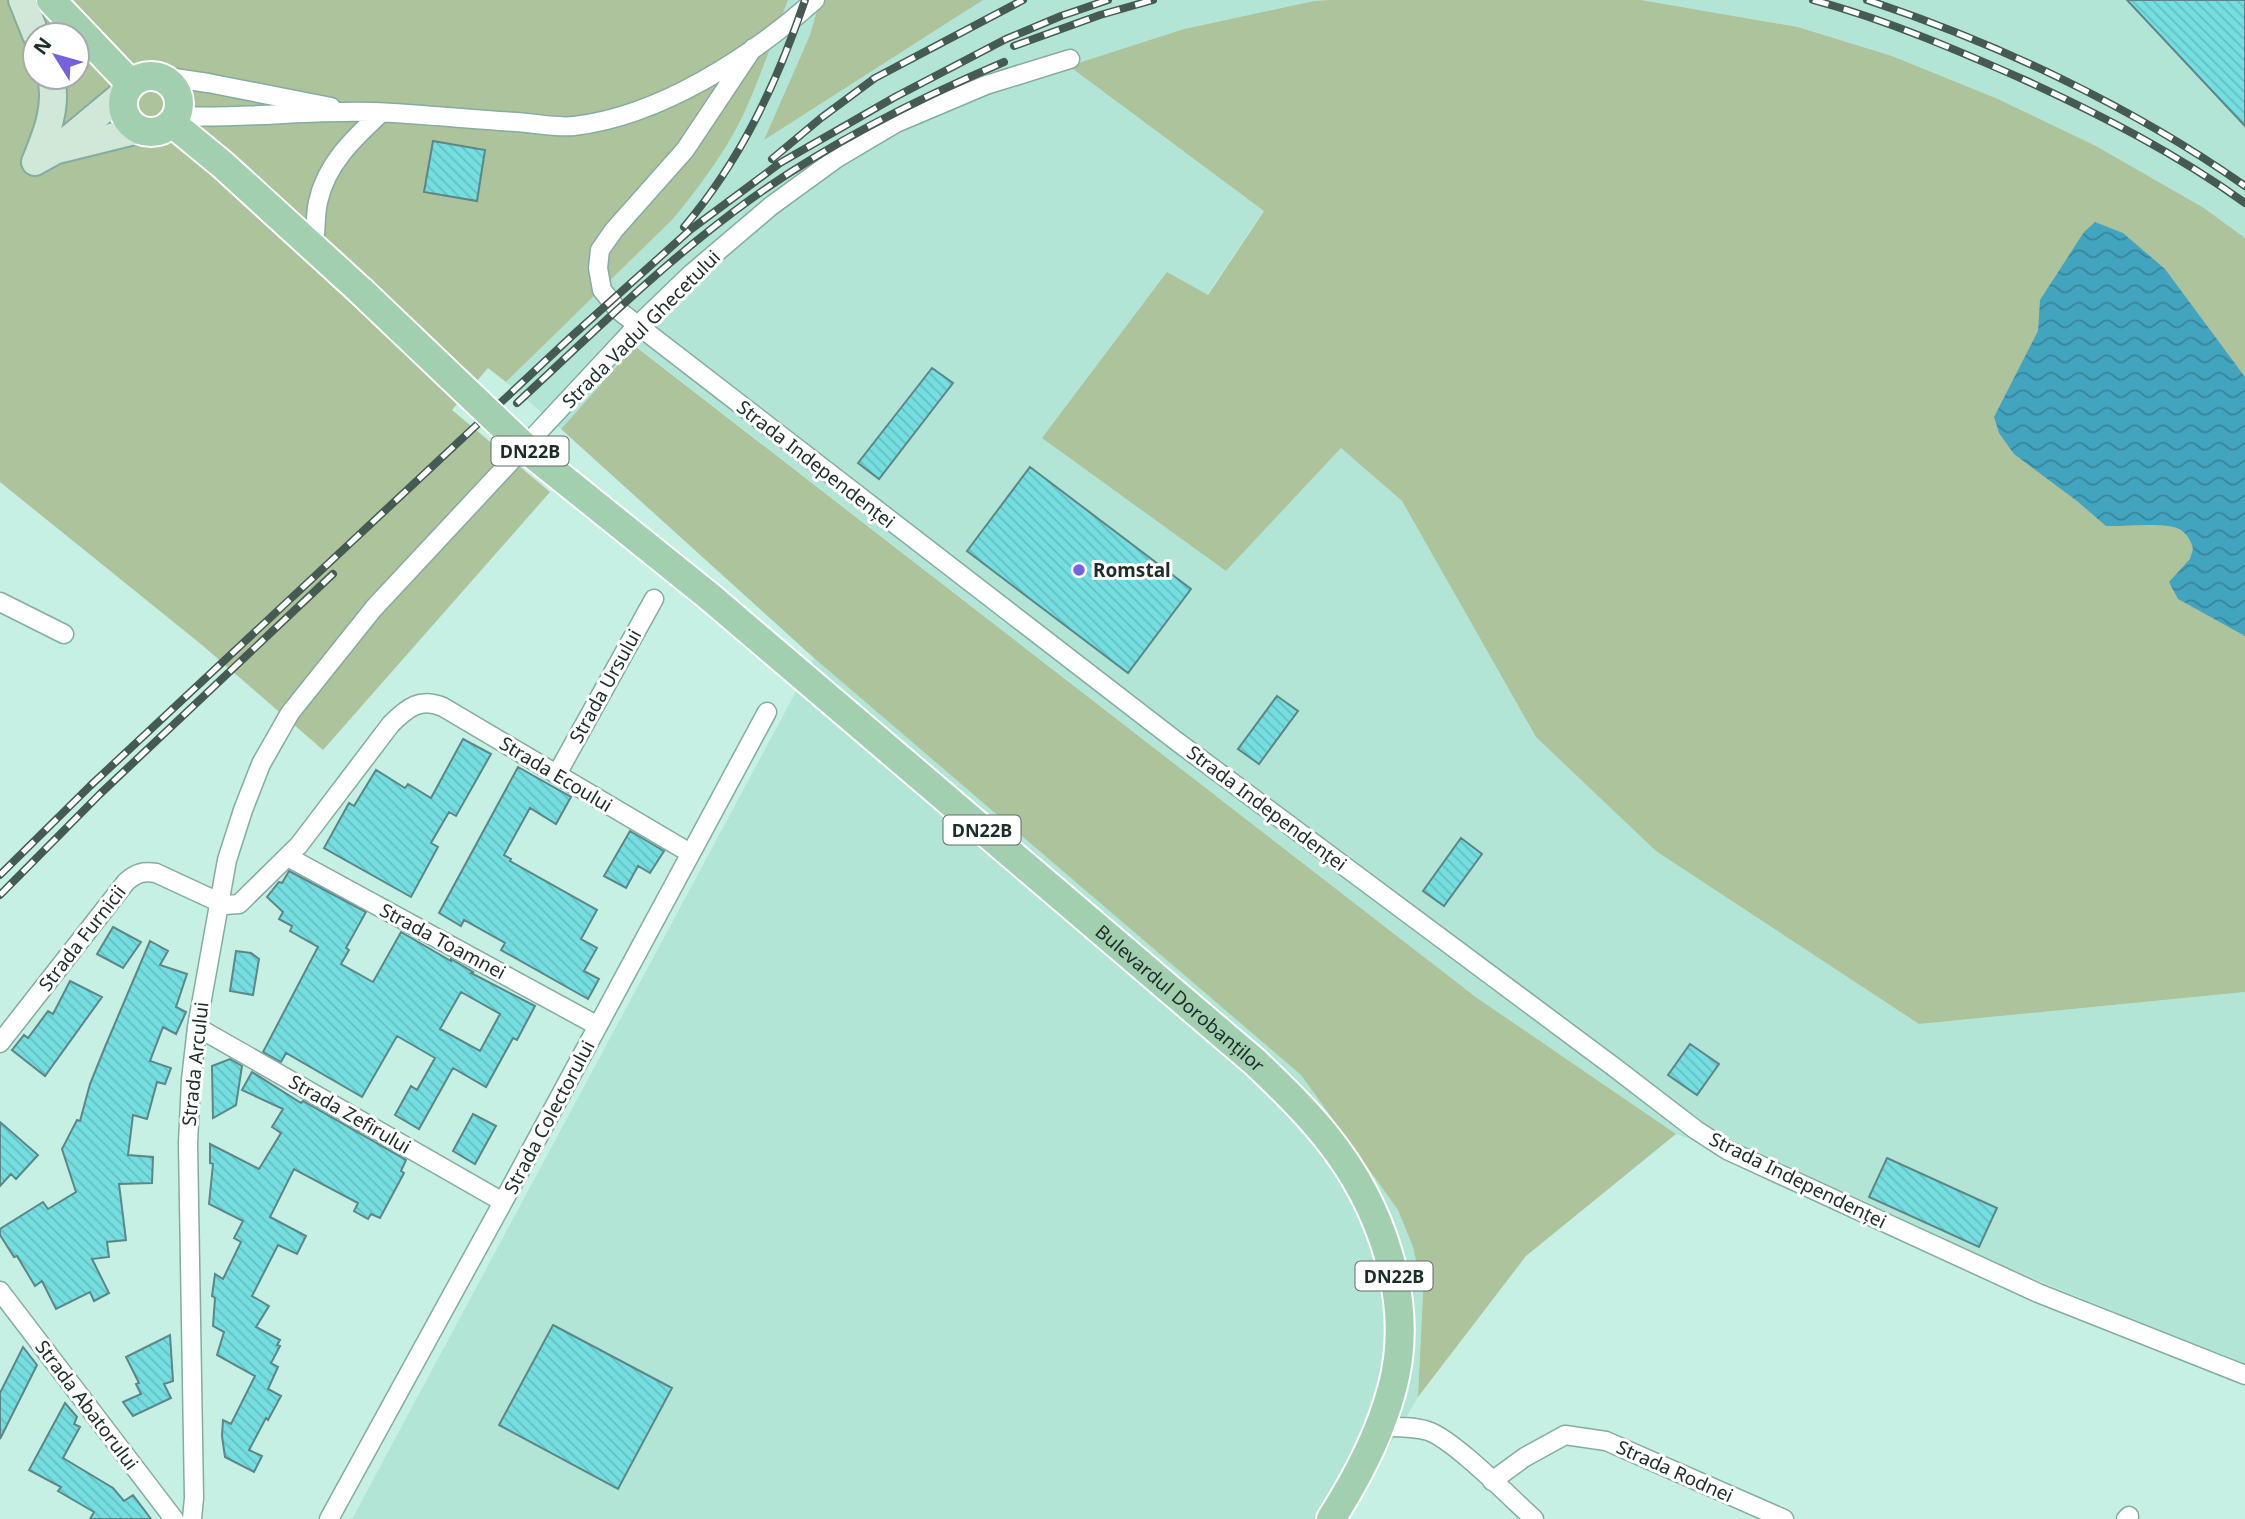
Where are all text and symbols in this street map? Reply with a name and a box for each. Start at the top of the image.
north arrow [21,21,91,91]
text: N [27,32,57,60]
street label: Strada Vadul Ghecetului [556,244,726,414]
street label: Strada Independenței [732,394,900,534]
road number: DN22B [491,436,568,466]
place label: Romstal [1093,557,1171,583]
marker: Romstal [1071,562,1087,578]
street label: Strada Ursului [563,624,647,748]
street label: Strada Ecoului [495,730,617,818]
street label: Strada Independenței [1182,739,1352,877]
road number: DN22B [944,816,1020,844]
street label: Strada Furnicii [32,880,132,996]
street label: Strada Toamnei [375,897,511,985]
street label: Bulevardul Dorobanților [1090,918,1271,1078]
street label: Strada Arcului [176,1001,214,1127]
street label: Strada Colectorului [498,1036,600,1198]
street label: Strada Zefirului [284,1069,416,1159]
street label: Strada Independenței [1705,1126,1891,1234]
road number: DN22B [1356,1261,1432,1290]
street label: Strada Abatorului [29,1335,145,1475]
street label: Strada Rodnei [1613,1434,1737,1508]

